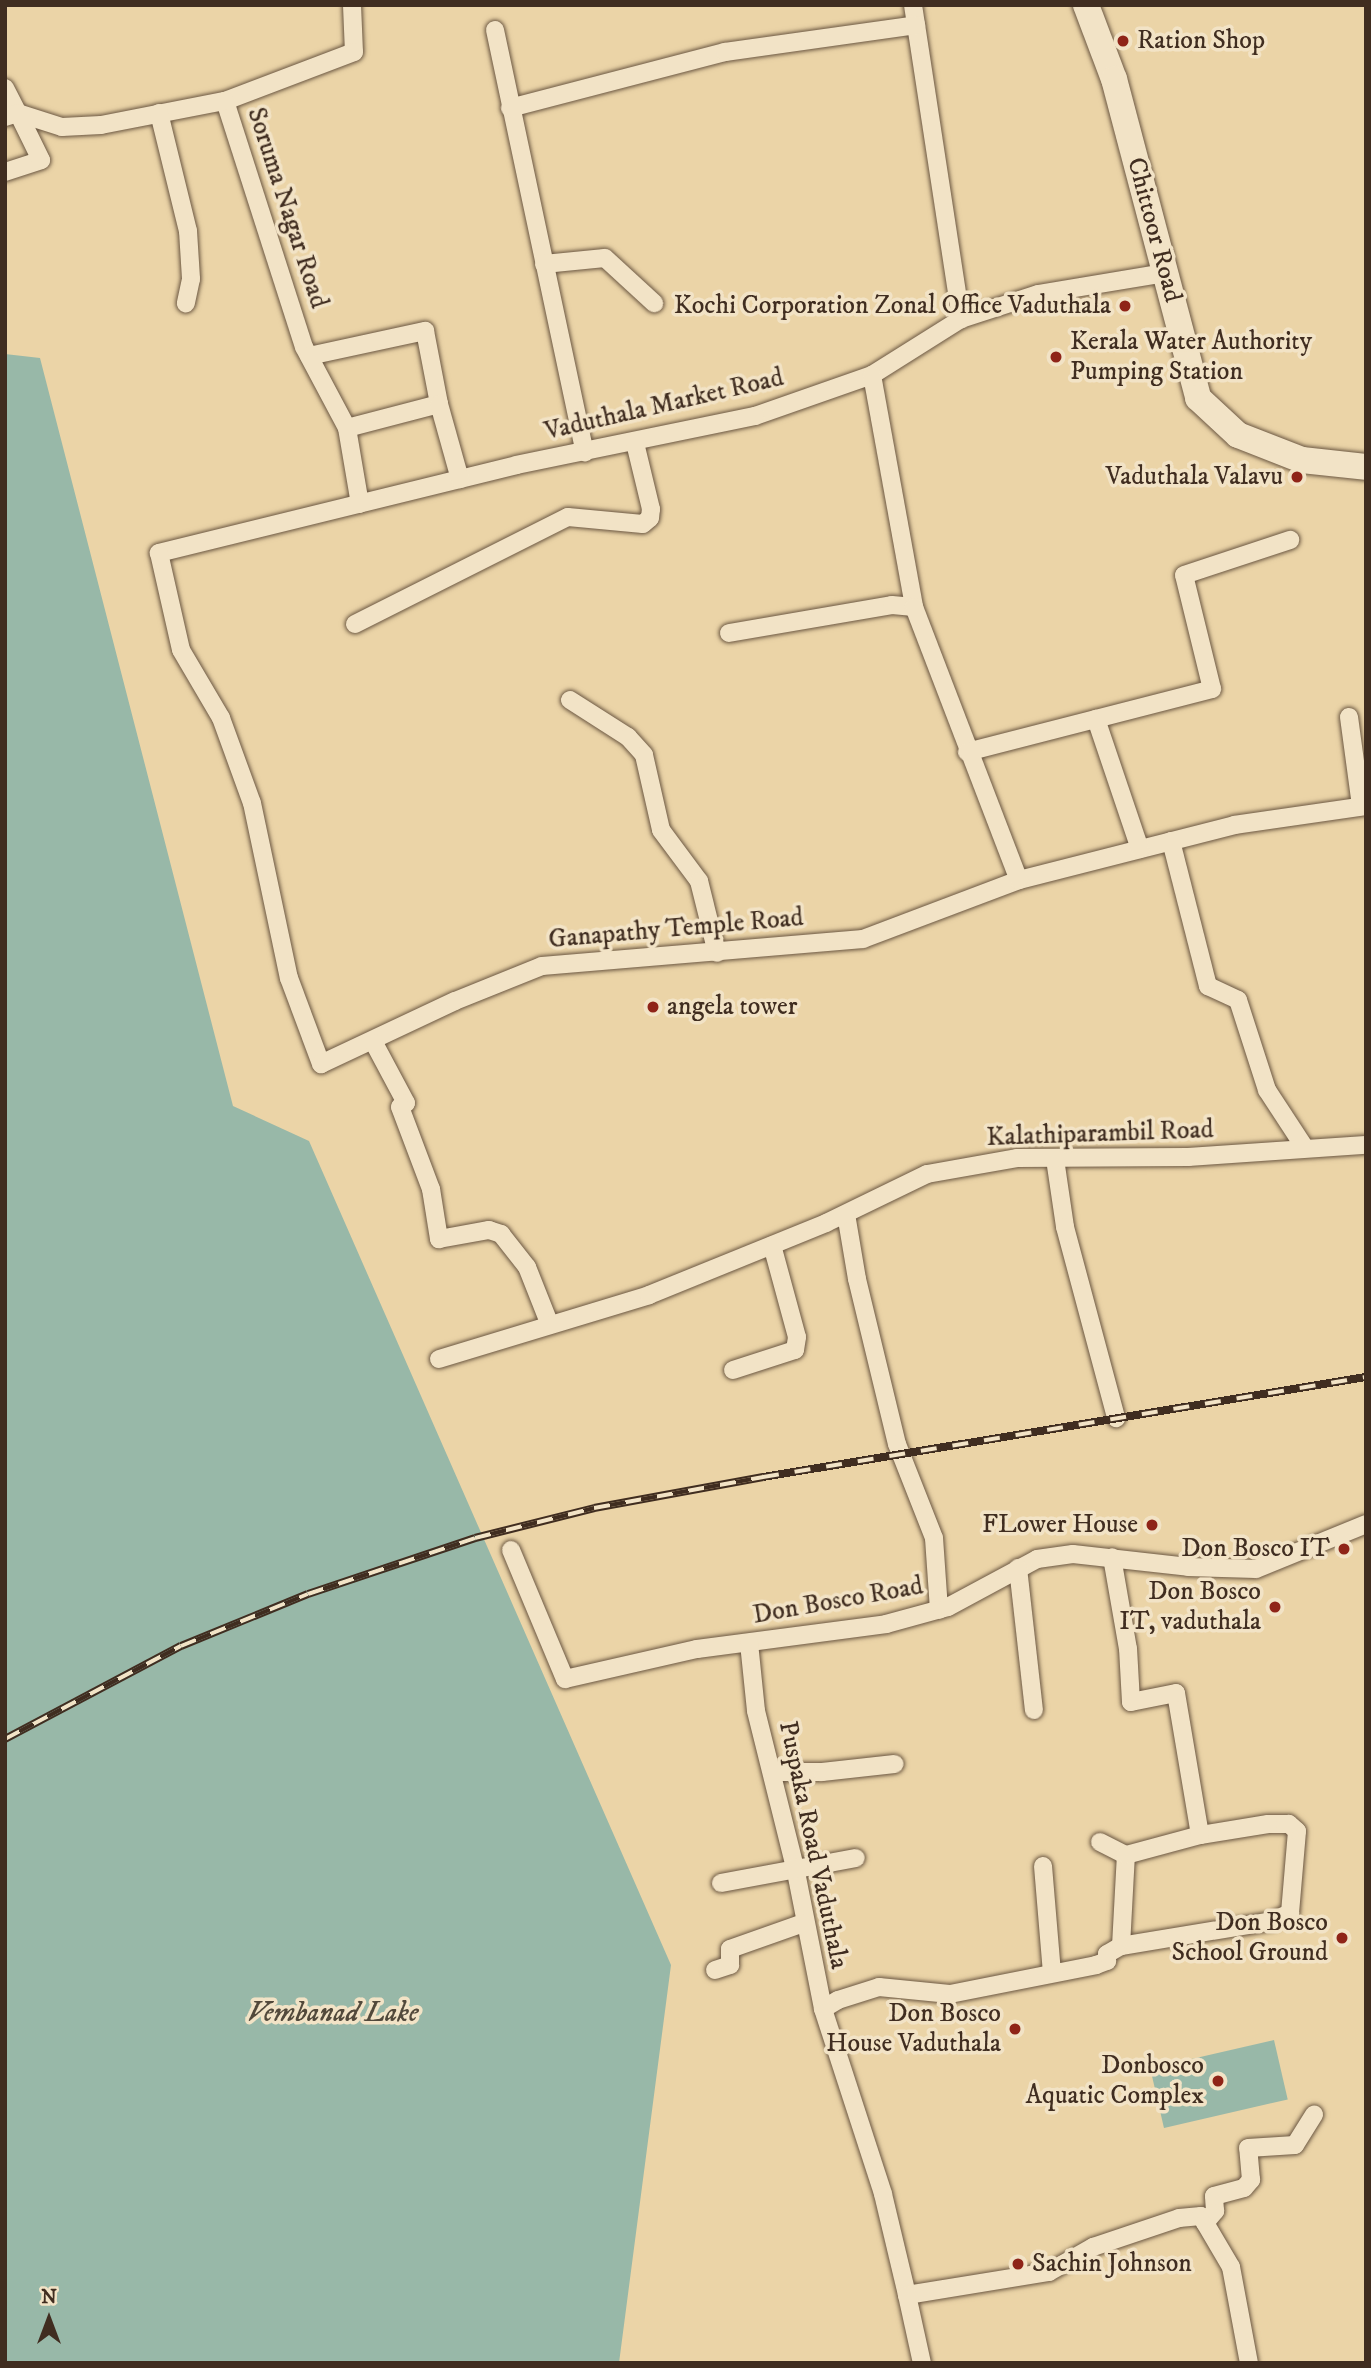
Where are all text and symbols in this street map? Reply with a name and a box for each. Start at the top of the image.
place label: Ration Shop [1137,25,1265,57]
marker: Ration Shop [1115,33,1131,49]
street label: Soruma Nagar Road [240,104,334,312]
street label: Chittoor Road [1120,154,1188,306]
place label: Kochi Corporation Zonal Office Vaduthala [674,290,1111,322]
marker: Kochi Corporation Zonal Office Vaduthala [1117,298,1133,314]
place label: Kerala Water Authority Pumping Station [1070,326,1312,388]
marker: Kerala Water Authority Pumping Station [1048,349,1064,365]
street label: Vaduthala Market Road [541,362,787,448]
place label: Vaduthala Valavu [1105,461,1283,493]
marker: Vaduthala Valavu [1289,469,1305,485]
street label: Ganapathy Temple Road [547,902,805,956]
place label: angela tower [667,991,797,1023]
marker: angela tower [645,999,661,1015]
street label: Kalathiparambil Road [986,1114,1214,1154]
place label: FLower House [982,1509,1138,1541]
marker: FLower House [1144,1517,1160,1533]
place label: Don Bosco IT [1181,1533,1330,1565]
marker: Don Bosco IT [1336,1541,1352,1557]
street label: Don Bosco Road [750,1571,926,1631]
place label: Don Bosco IT, vaduthala [1119,1576,1261,1638]
marker: Don Bosco IT, vaduthala [1267,1599,1283,1615]
street label: Puspaka Road Vaduthala [771,1718,855,1972]
place label: Don Bosco School Ground [1172,1907,1328,1968]
marker: Don Bosco School Ground [1334,1930,1350,1946]
water label: Vembanad Lake [247,1996,419,2030]
place label: Don Bosco House Vaduthala [826,1998,1001,2060]
marker: Don Bosco House Vaduthala [1007,2021,1023,2037]
place label: Donbosco Aquatic Complex [1026,2050,1204,2112]
marker: Donbosco Aquatic Complex [1210,2073,1226,2089]
place label: Sachin Johnson [1032,2248,1192,2280]
marker: Sachin Johnson [1010,2256,1026,2272]
north arrow [14,2284,84,2354]
text: N [41,2286,57,2309]

